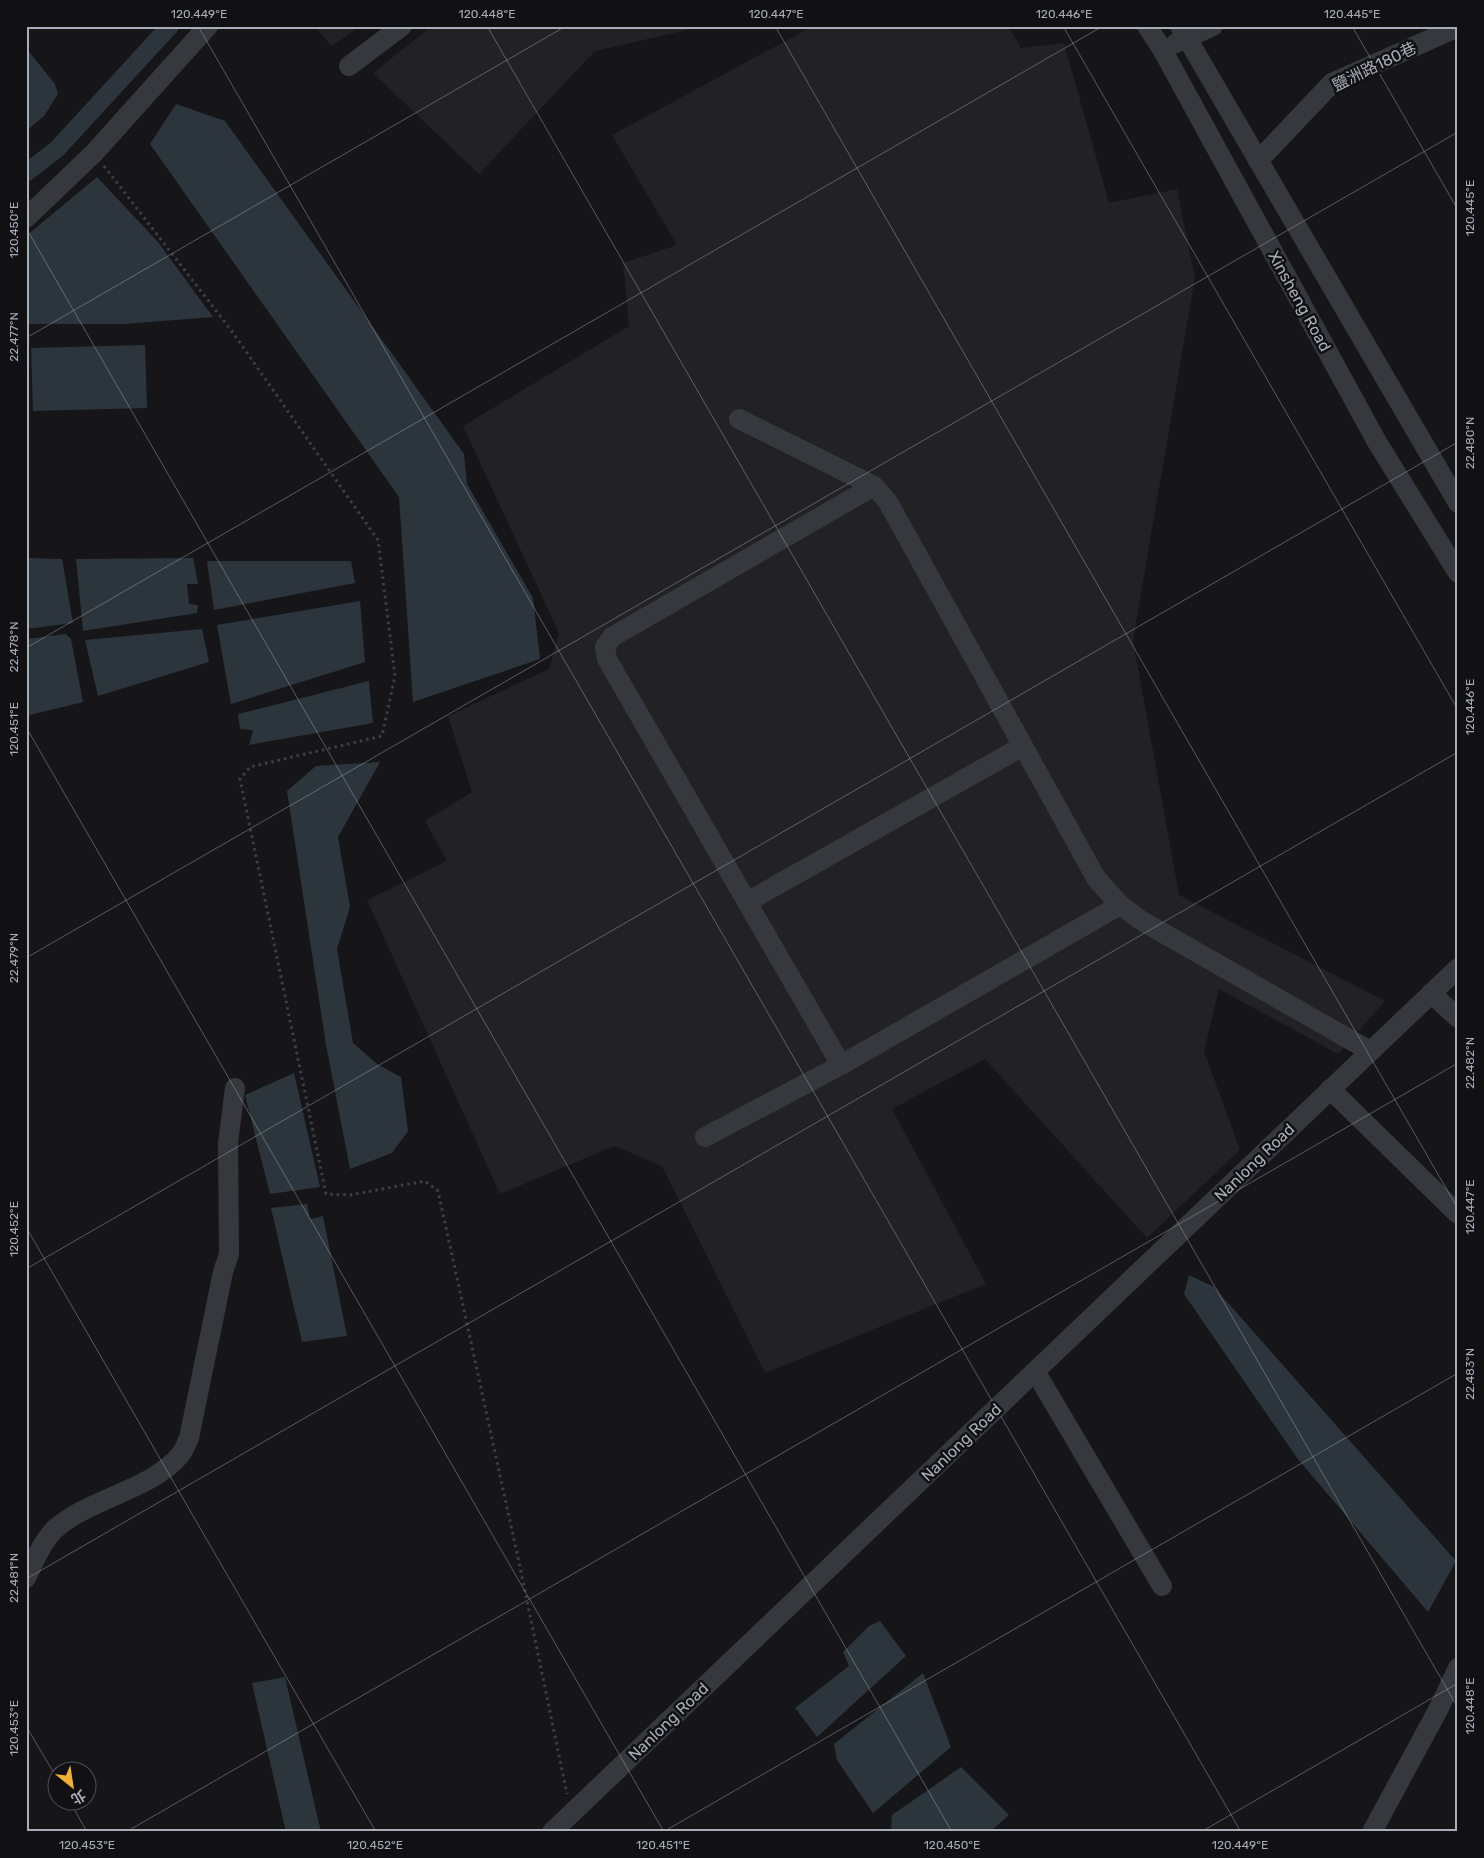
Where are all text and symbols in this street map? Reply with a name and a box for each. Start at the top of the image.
text: 120.449°E [171,7,227,21]
text: 120.448°E [459,7,515,21]
text: 120.447°E [748,7,804,21]
text: 120.446°E [1036,7,1092,21]
text: 120.445°E [1324,7,1380,21]
street label: 鹽洲路180巷 [1329,38,1419,95]
text: 120.445°E [1463,180,1477,236]
text: 120.450°E [7,202,21,258]
street label: Xinsheng Road [1264,248,1335,355]
text: 22.477°N [7,312,21,362]
text: 22.480°N [1463,417,1477,469]
text: 22.478°N [7,622,21,672]
text: 120.446°E [1463,679,1477,735]
text: 120.451°E [7,702,21,756]
text: 22.479°N [7,933,21,983]
text: 22.482°N [1463,1037,1477,1089]
street label: Nanlong Road [1210,1119,1298,1205]
text: 120.447°E [1463,1179,1477,1235]
text: 120.452°E [7,1201,21,1257]
text: 22.483°N [1463,1348,1477,1400]
street label: Nanlong Road [917,1399,1005,1485]
text: 22.481°N [7,1553,21,1603]
street label: Nanlong Road [624,1678,712,1764]
text: 120.448°E [1463,1678,1477,1734]
text: 120.453°E [7,1700,21,1756]
north arrow [48,1760,98,1810]
text: 北 [68,1786,89,1808]
text: 120.453°E [59,1838,115,1852]
text: 120.452°E [347,1838,403,1852]
text: 120.451°E [636,1838,690,1852]
text: 120.450°E [924,1838,980,1852]
text: 120.449°E [1212,1838,1268,1852]

